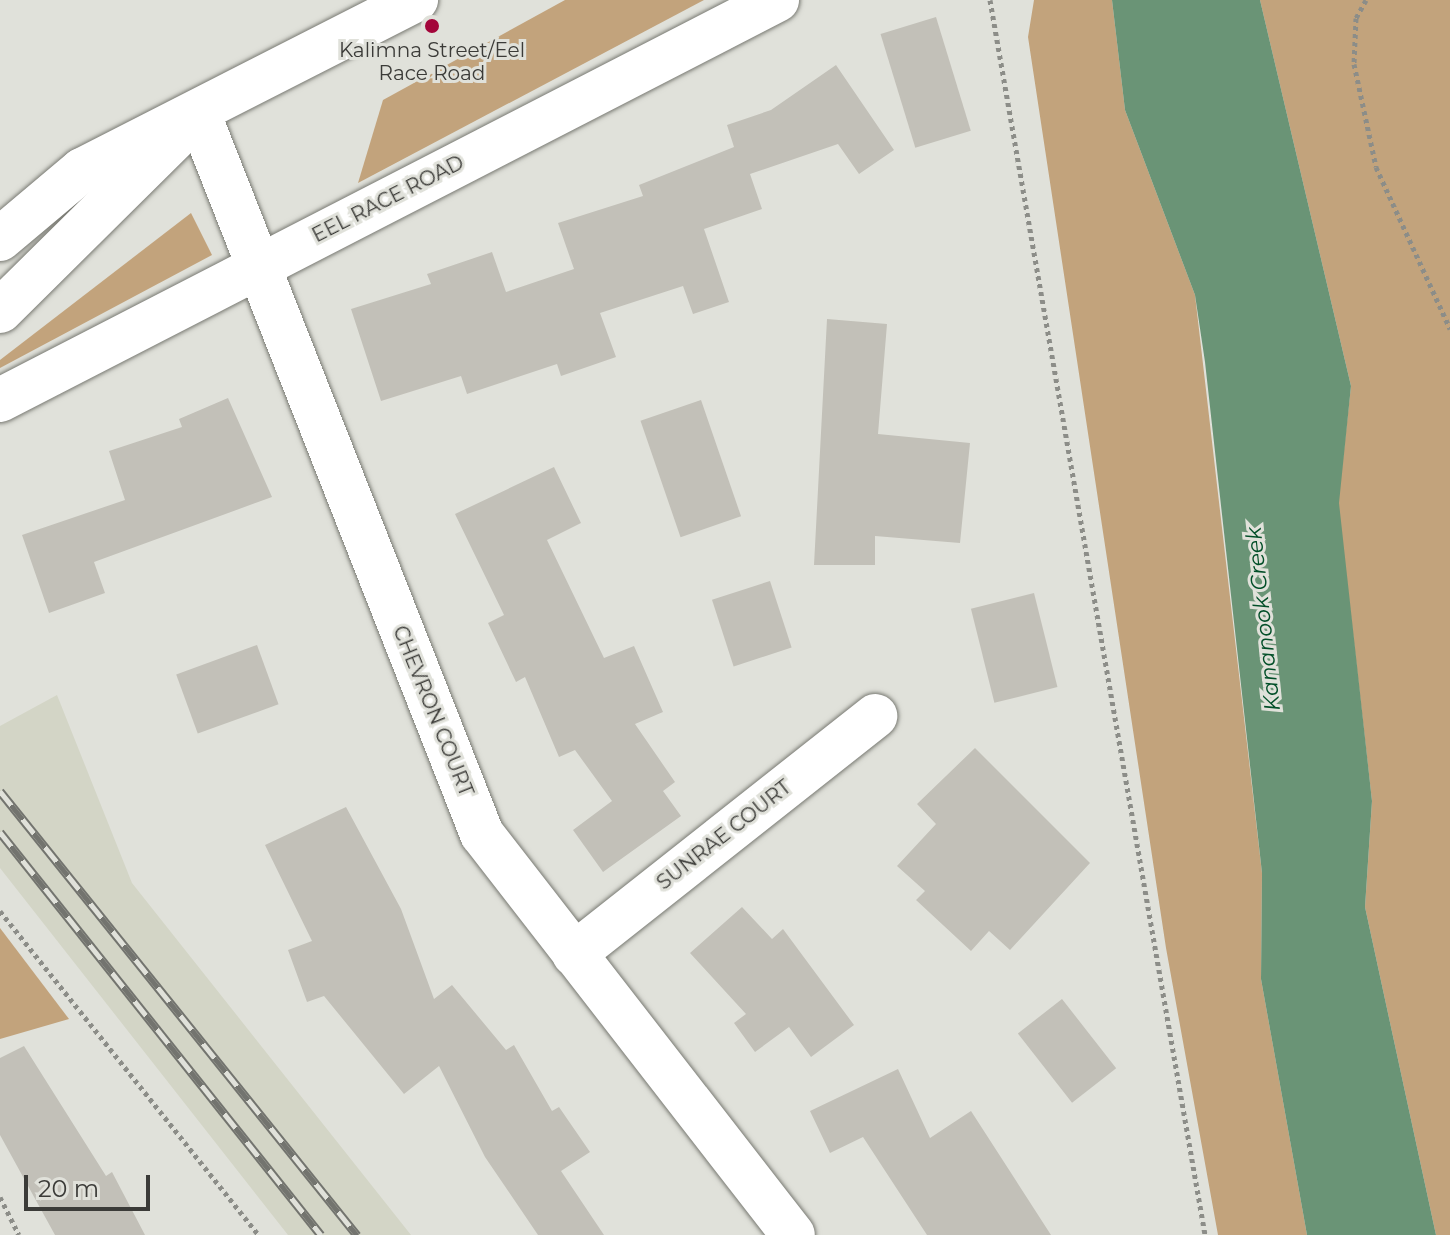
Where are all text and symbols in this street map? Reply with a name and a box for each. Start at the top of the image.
marker: Kalimna Street/Eel Race Road [423,17,441,35]
place label: Kalimna Street/Eel Race Road [339,38,525,85]
street label: EEL RACE ROAD [308,150,468,248]
water label: Kananook Creek [1240,526,1286,712]
street label: CHEVRON COURT [388,622,478,800]
street label: SUNRAE COURT [652,775,796,895]
scale bar [28,1159,154,1209]
text: 20 m [38,1174,99,1203]

